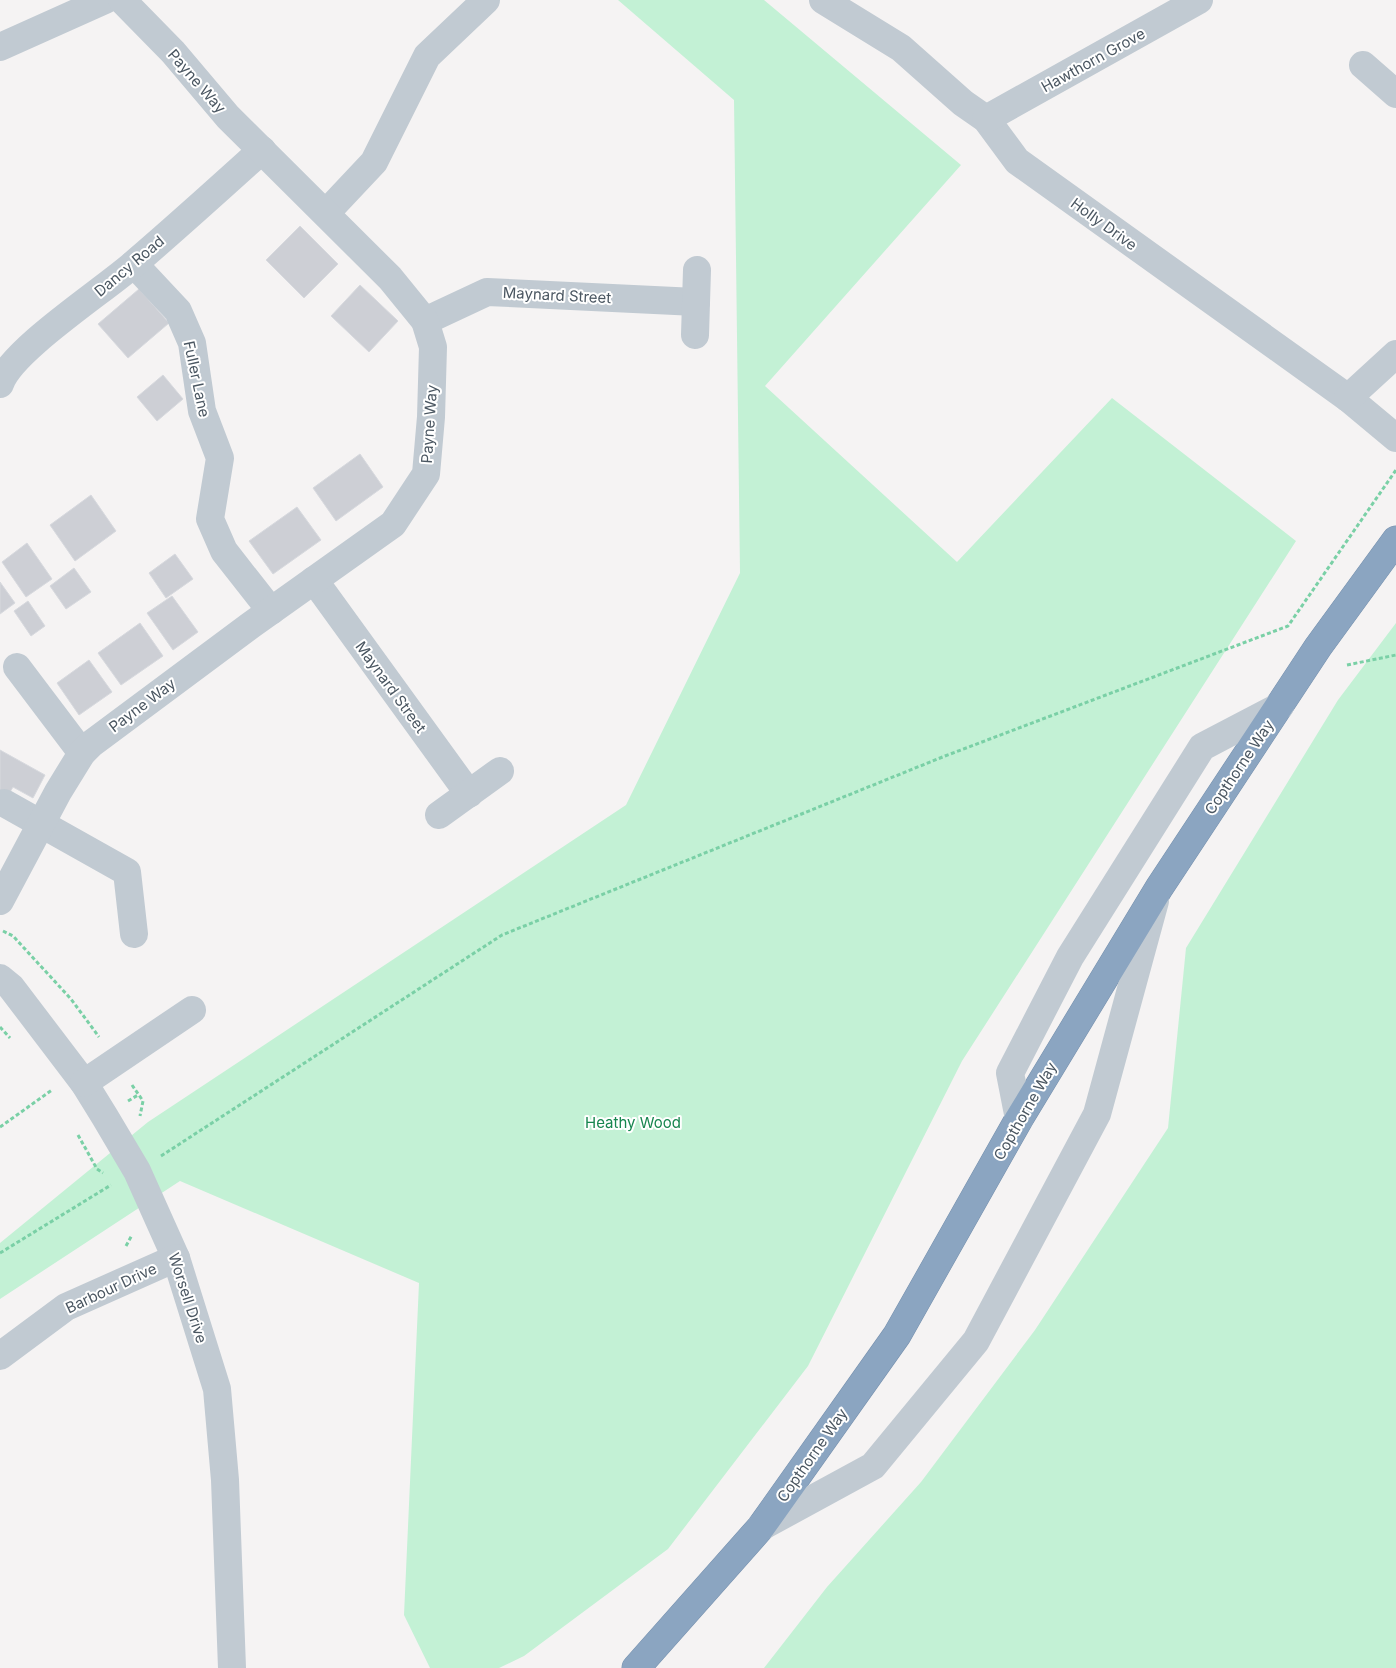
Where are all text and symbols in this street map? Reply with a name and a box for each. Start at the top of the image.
street label: Hawthorn Grove [1038,24,1148,96]
street label: Payne Way [164,45,230,117]
street label: Holly Drive [1067,194,1141,254]
street label: Dancy Road [90,231,168,301]
street label: Maynard Street [502,283,612,307]
street label: Fuller Lane [180,339,214,419]
street label: Payne Way [417,384,441,464]
street label: Maynard Street [351,637,431,737]
street label: Payne Way [105,673,180,736]
street label: Copthorne Way [1200,716,1278,818]
street label: Copthorne Way [989,1058,1061,1164]
park label: Heathy Wood [585,1113,681,1132]
street label: Worsell Drive [164,1250,212,1346]
street label: Barbour Drive [62,1259,160,1317]
street label: Copthorne Way [773,1404,852,1506]

